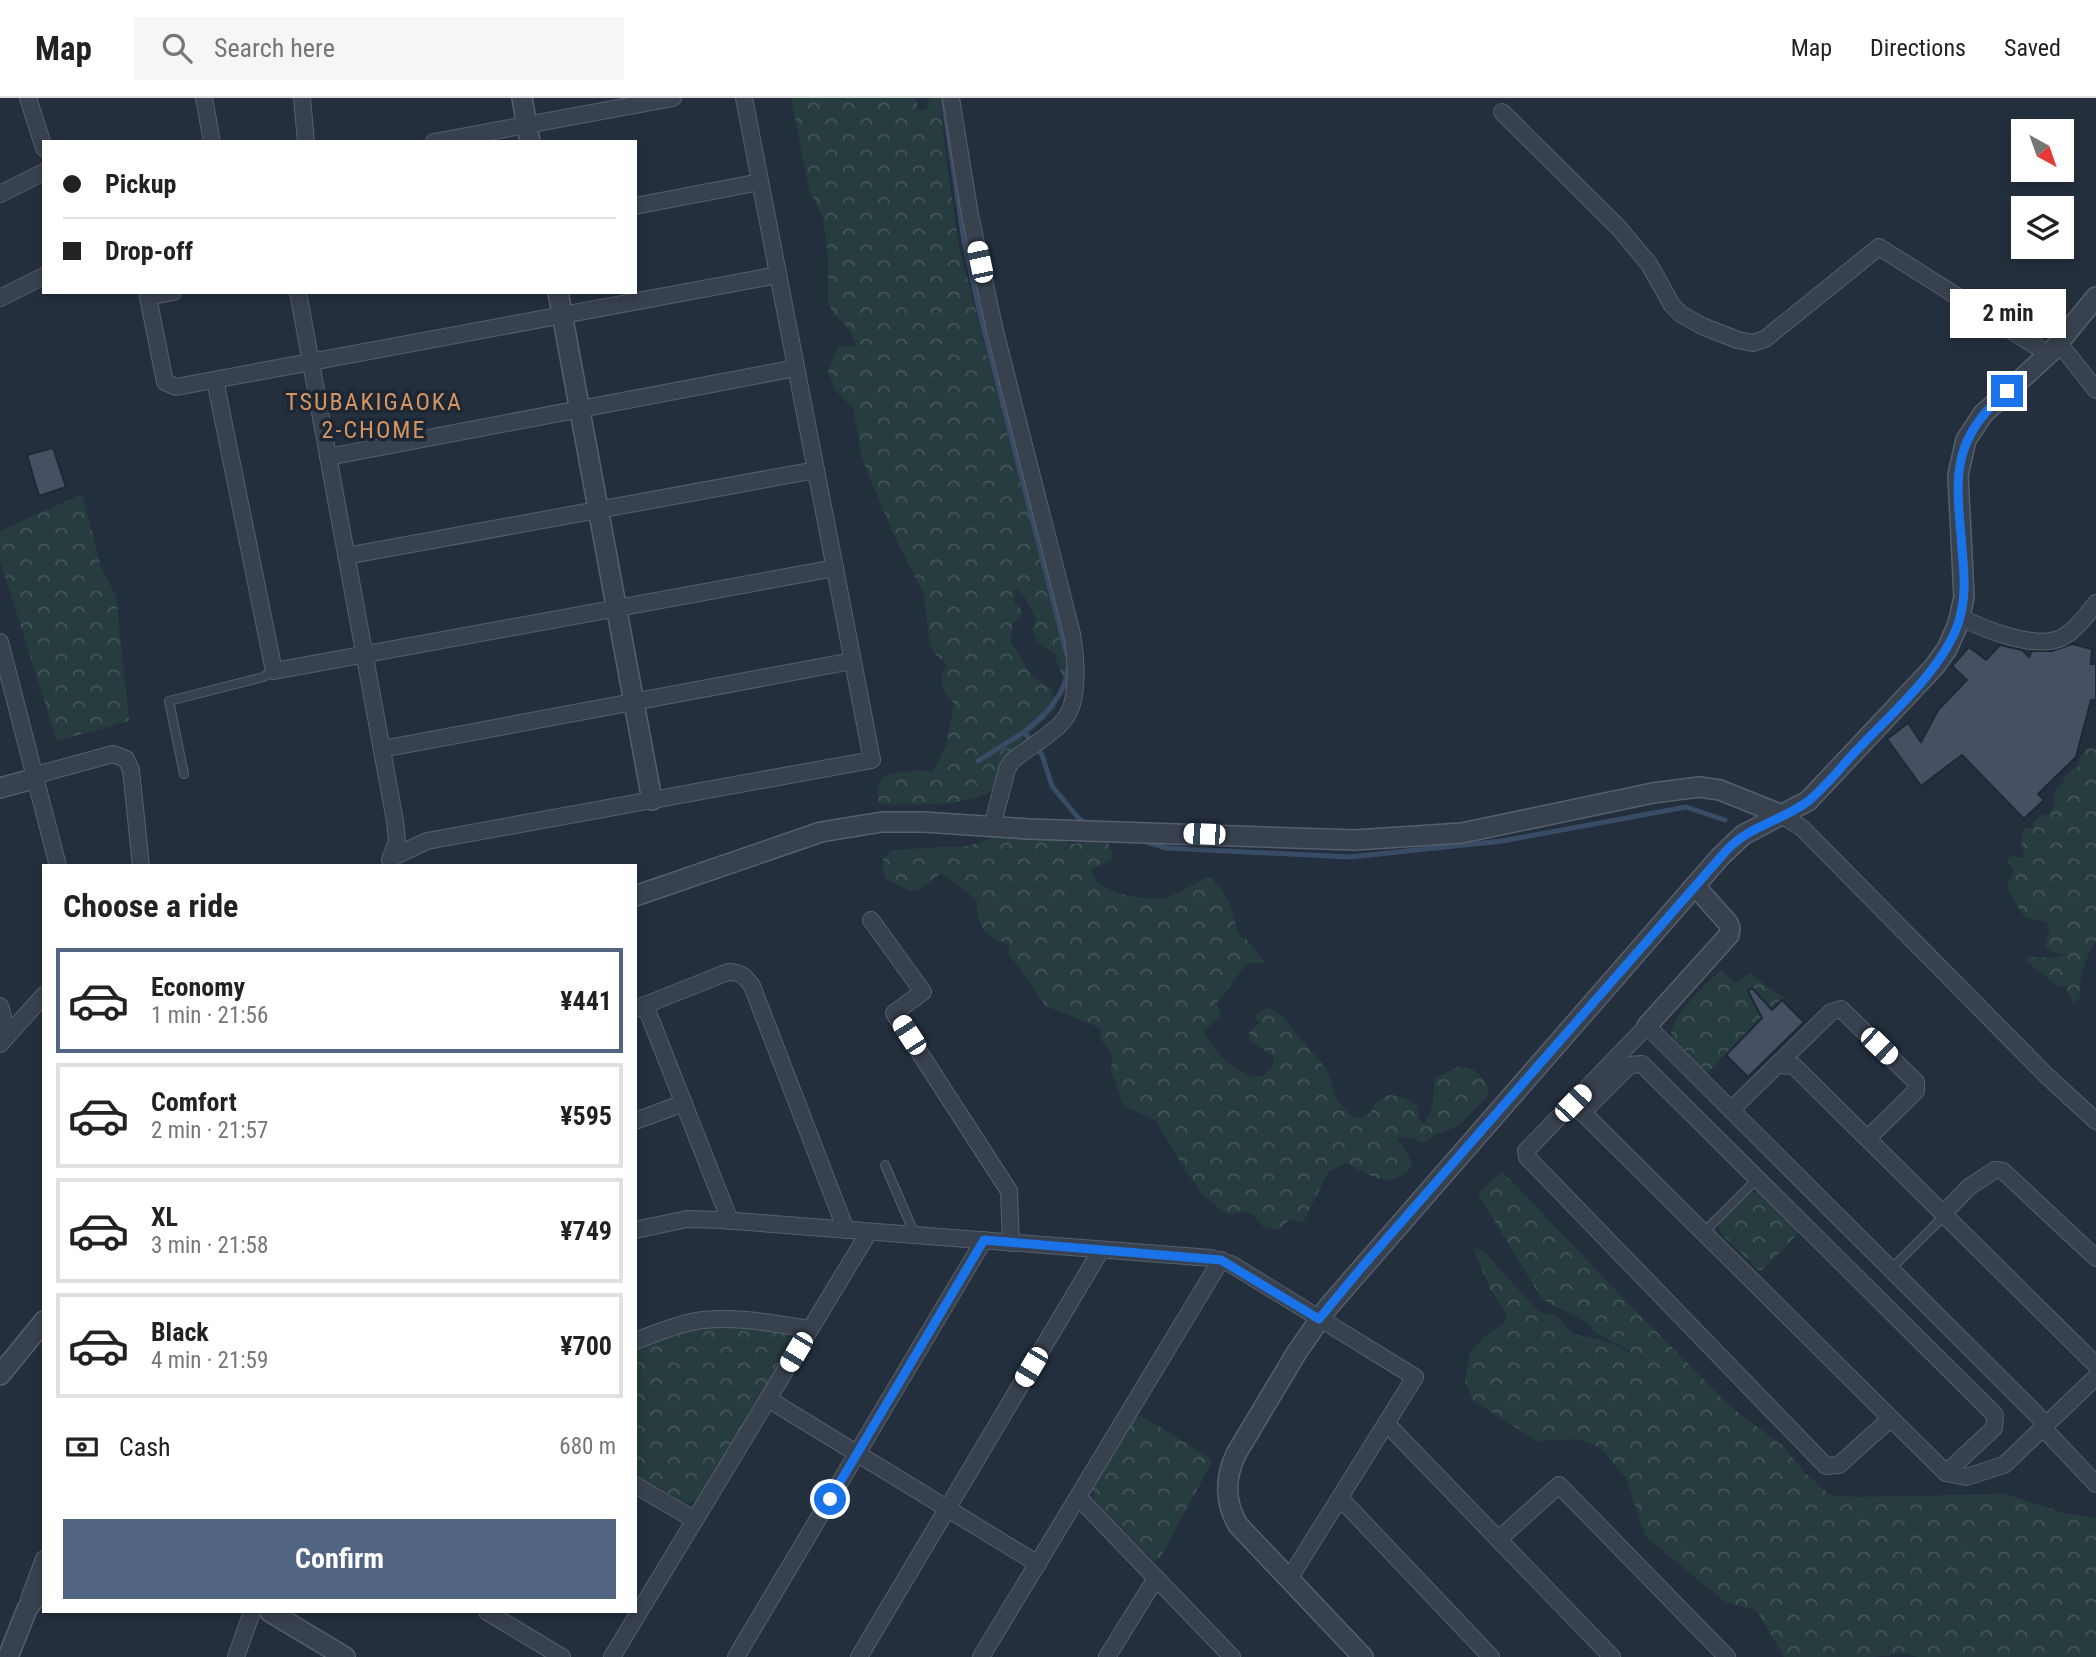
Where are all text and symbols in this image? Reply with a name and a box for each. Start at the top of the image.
search box [134,17,624,80]
text: Map [35,29,92,68]
icon: search [158,29,196,67]
text: Search here [214,33,335,63]
text: Map [1791,34,1832,62]
text: Directions [1870,34,1966,62]
text: Saved [2004,34,2061,62]
north arrow [2011,119,2074,182]
map controls [2011,119,2074,259]
text: Pickup [105,169,176,199]
button: layers [2011,196,2074,259]
text: Drop-off [105,236,193,266]
car [966,239,995,285]
callout: 2 min [1949,289,2065,338]
text: 2 min [1982,300,2034,327]
route end [1991,375,2023,407]
district label: TSUBAKIGAOKA 2-CHOME [285,388,463,444]
car [1183,823,1226,845]
text: Choose a ride [63,887,238,925]
icon: car [67,969,130,1032]
text: Economy [151,972,245,1002]
text: ¥441 [560,986,612,1016]
text: 1 min · 21:56 [151,1002,268,1029]
car [889,1012,930,1058]
car [1857,1024,1902,1068]
car [1551,1081,1596,1125]
icon: car [67,1084,130,1147]
text: Comfort [151,1087,237,1117]
text: ¥595 [560,1101,612,1131]
text: 2 min · 21:57 [151,1117,268,1144]
icon: car [67,1199,130,1262]
text: XL [151,1202,178,1232]
text: ¥749 [560,1216,612,1246]
text: 3 min · 21:58 [151,1232,268,1259]
icon: car [67,1314,130,1377]
text: Black [151,1317,209,1347]
car [777,1329,816,1375]
text: ¥700 [560,1331,612,1361]
car [1012,1344,1051,1390]
text: 4 min · 21:59 [151,1347,268,1374]
icon: cash [63,1428,101,1466]
text: Cash [119,1432,171,1462]
text: 680 m [559,1433,616,1460]
route start [814,1483,846,1515]
button: Confirm [63,1519,616,1599]

